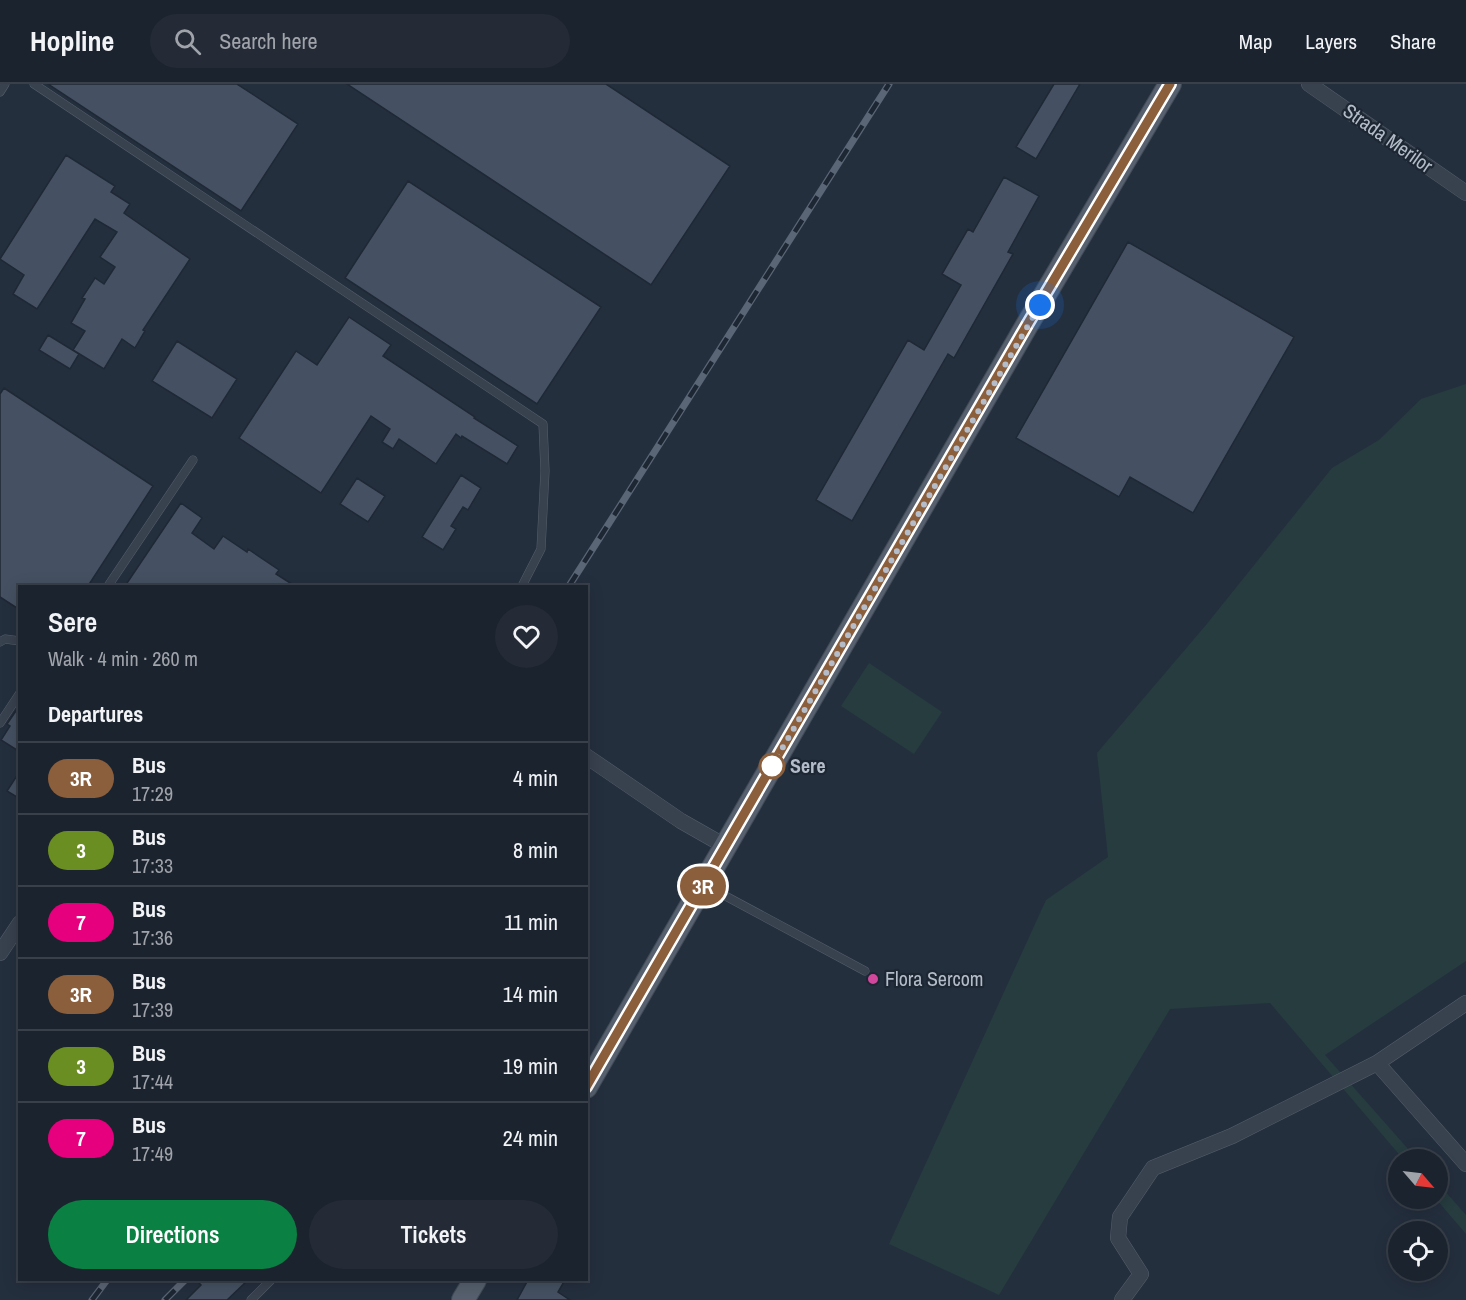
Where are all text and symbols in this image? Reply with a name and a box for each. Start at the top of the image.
search box [150,14,570,68]
text: Hopline [30,22,114,60]
icon: search [171,25,204,58]
text: Search here [219,26,317,56]
text: Map [1239,27,1272,56]
text: Layers [1305,27,1357,56]
text: Share [1390,27,1436,56]
street label: Strada Merilor [1338,97,1439,179]
your location [1025,290,1055,320]
text: Sere [48,603,97,641]
button: heart [495,605,558,668]
text: Walk · 4 min · 260 m [48,645,198,672]
text: Departures [48,699,143,729]
text: Bus [132,750,166,780]
place label: Sere [790,752,826,779]
marker: Sere [759,753,785,779]
text: 4 min [513,763,558,793]
text: 3R [70,764,92,793]
text: 17:29 [132,780,173,807]
text: Bus [132,822,166,852]
text: 8 min [513,835,558,865]
text: 3 [76,836,86,865]
text: 17:33 [132,852,173,879]
line badge: 3R [676,866,730,906]
text: 3R [692,872,714,901]
text: Bus [132,894,166,924]
text: 11 min [504,907,558,937]
text: 7 [76,908,86,937]
text: 17:36 [132,924,173,951]
place label: Flora Sercom [885,965,983,992]
text: Bus [132,966,166,996]
marker: Flora Sercom [866,972,880,986]
text: 14 min [503,979,558,1009]
text: 3R [70,980,92,1009]
text: 17:39 [132,996,173,1023]
text: Bus [132,1038,166,1068]
text: 19 min [503,1051,558,1081]
text: 3 [76,1052,86,1081]
text: 17:44 [132,1068,173,1095]
text: Bus [132,1110,166,1140]
text: 24 min [503,1123,558,1153]
text: 7 [76,1124,86,1153]
text: 17:49 [132,1140,173,1167]
north arrow [1388,1149,1448,1209]
map controls [1388,1149,1448,1281]
button: Directions [48,1200,297,1269]
button: Tickets [309,1200,558,1269]
button: locate [1388,1221,1448,1281]

